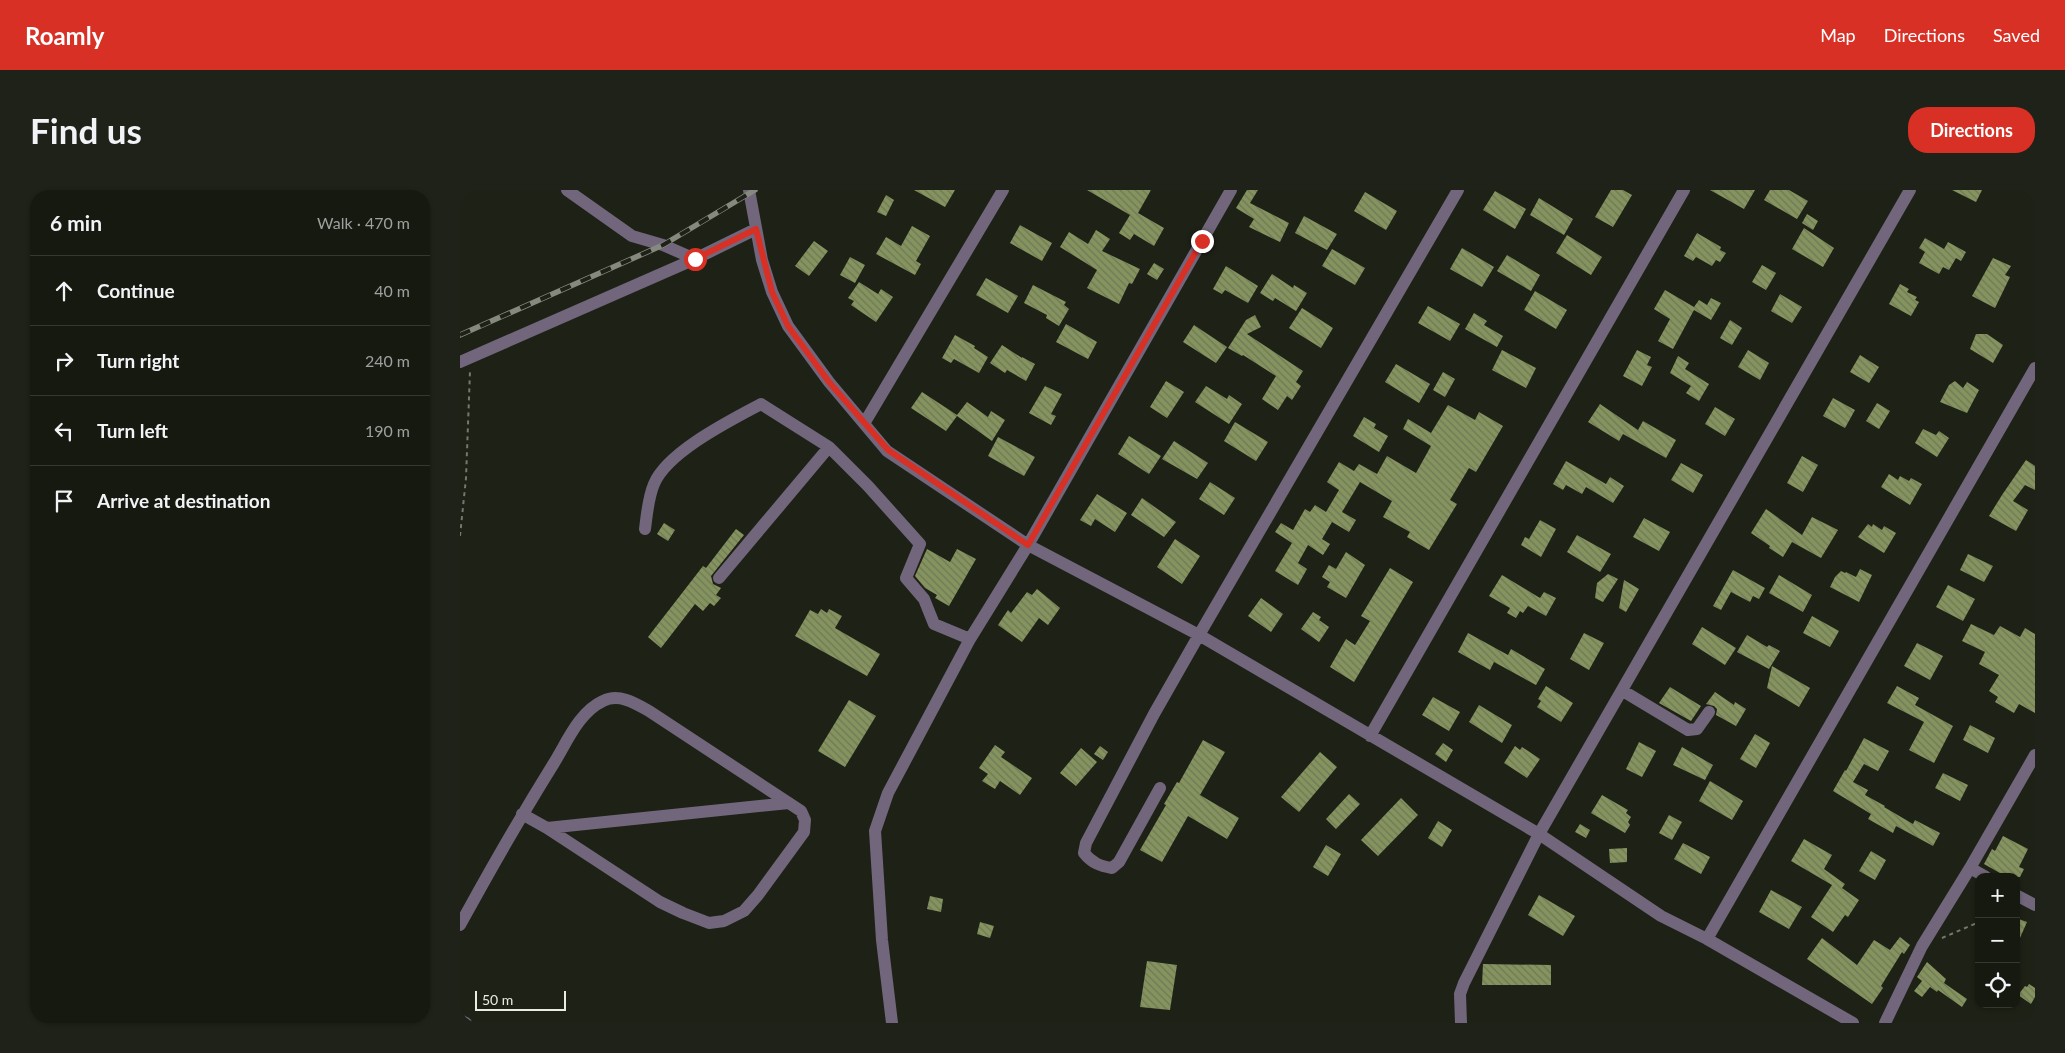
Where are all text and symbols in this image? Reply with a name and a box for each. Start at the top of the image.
text: Roamly [25,21,104,50]
text: Map [1820,24,1856,46]
text: Directions [1884,24,1965,46]
text: Saved [1993,24,2040,46]
button: Directions [1908,107,2035,153]
text: Find us [30,109,142,151]
text: 6 min [50,210,102,235]
text: Walk · 470 m [317,213,410,232]
route end [1191,230,1214,253]
route start [684,248,707,271]
icon: ahead [50,277,78,305]
text: Continue [97,279,175,302]
text: 40 m [374,281,410,300]
icon: right [50,347,78,375]
text: Turn right [97,349,179,372]
text: 240 m [365,351,410,370]
icon: left [50,417,78,445]
text: Turn left [97,419,168,442]
text: 190 m [365,421,410,440]
icon: arrive [50,487,78,515]
text: Arrive at destination [97,489,270,512]
map controls [1975,873,2020,1008]
button: + [1975,873,2020,918]
button: − [1975,918,2020,963]
button: locate [1975,963,2020,1008]
scale bar [475,988,566,1011]
text: 50 m [482,991,513,1008]

